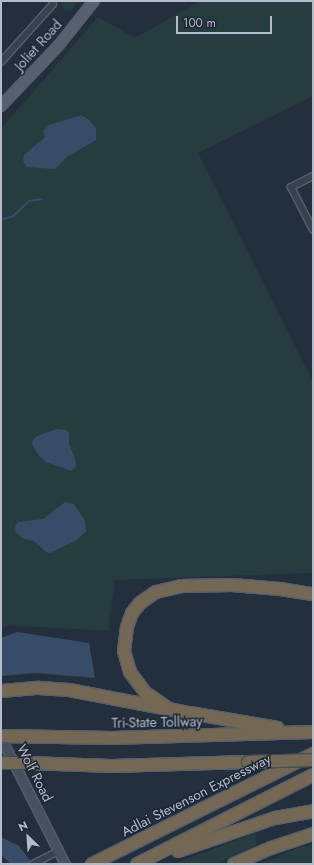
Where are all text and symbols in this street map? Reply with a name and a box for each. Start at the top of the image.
scale bar [178,8,274,34]
text: 100 m [183,14,216,32]
street label: Joliet Road [11,16,65,74]
street label: Tri-State Tollway [111,713,203,731]
street label: Wolf Road [13,742,57,804]
street label: Adlai Stevenson Expressway [119,750,273,840]
north arrow [8,817,48,857]
text: N [16,817,30,835]

